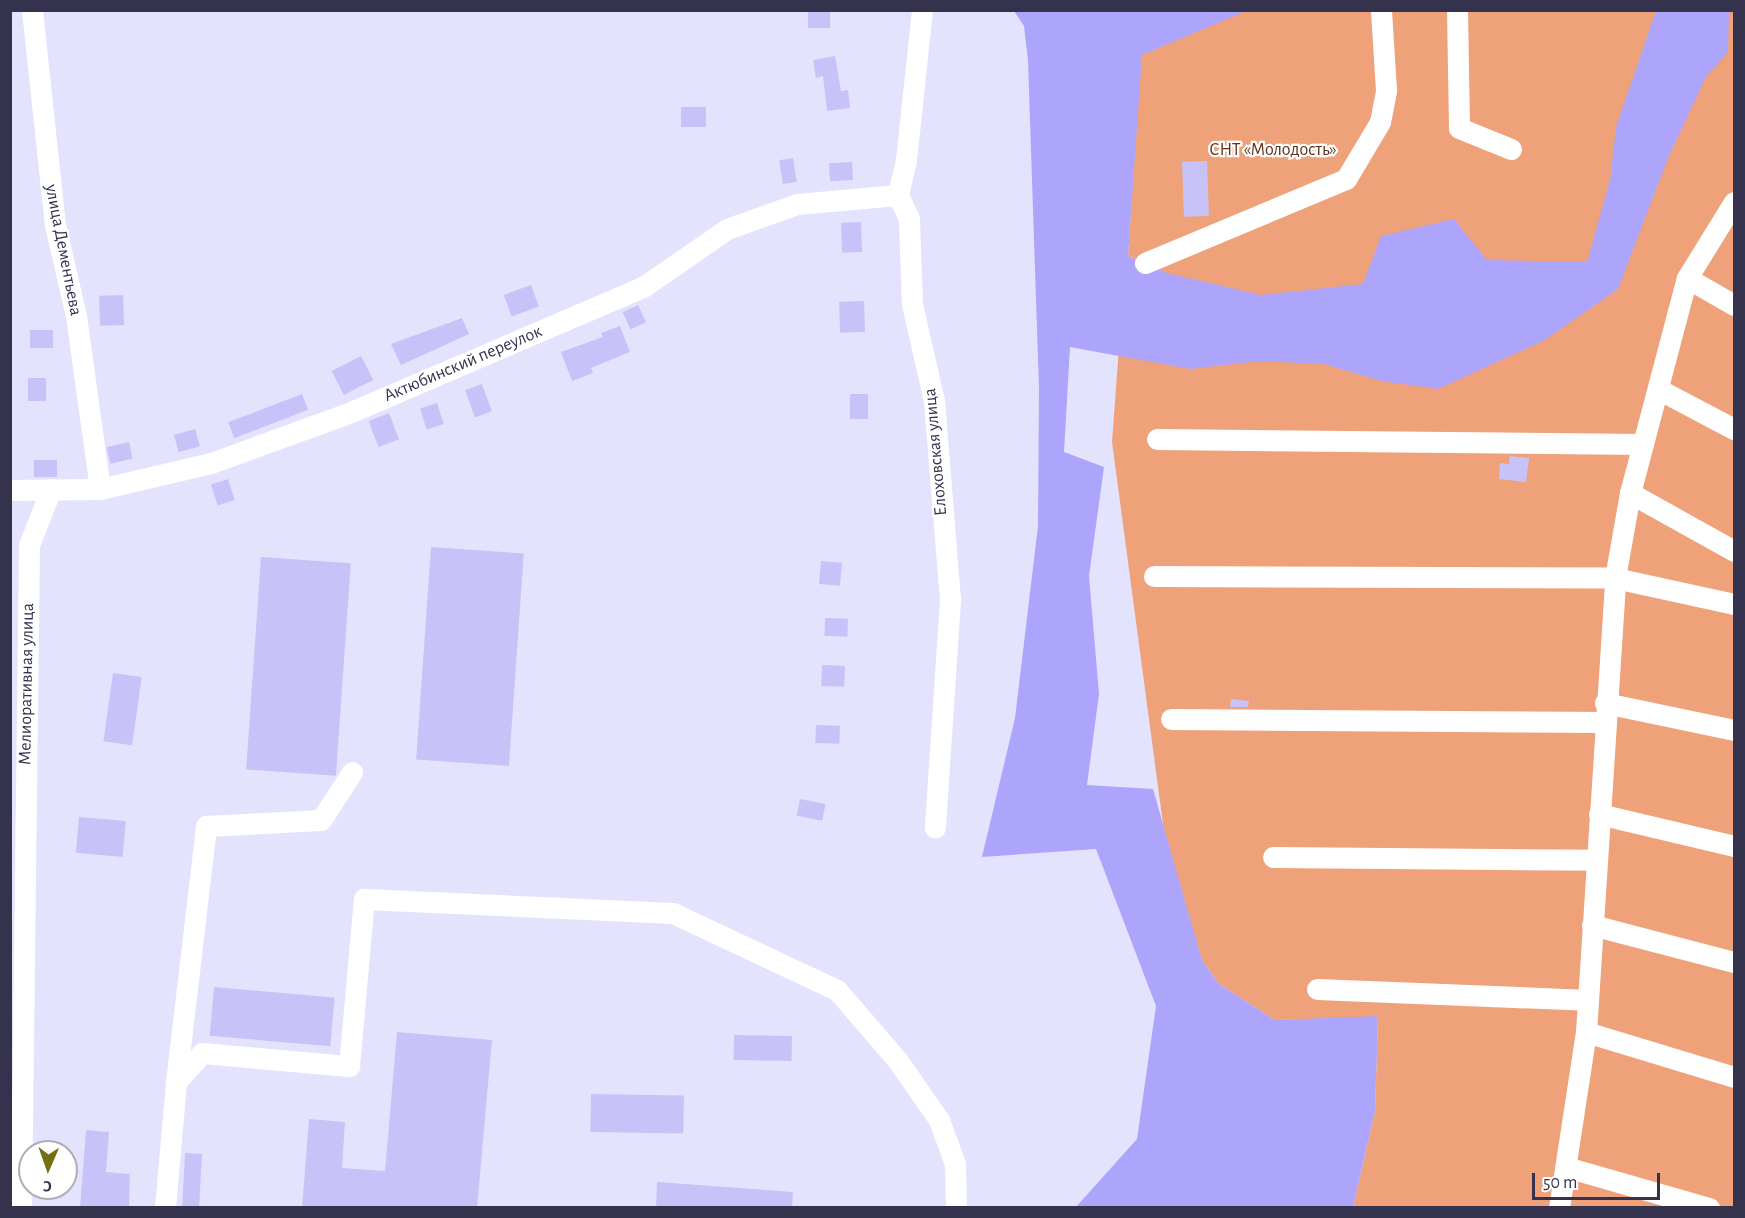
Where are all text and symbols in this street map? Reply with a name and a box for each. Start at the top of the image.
park label: СНТ «Молодость» [1209,139,1337,161]
street label: улица Дементьева [40,182,86,318]
street label: Актюбинский переулок [381,321,545,407]
street label: Елоховская улица [920,387,952,517]
street label: Мелиоративная улица [15,603,39,765]
north arrow [18,1140,78,1200]
scale bar [1535,1161,1662,1199]
text: 50 m [1543,1174,1577,1192]
text: С [43,1178,52,1194]

